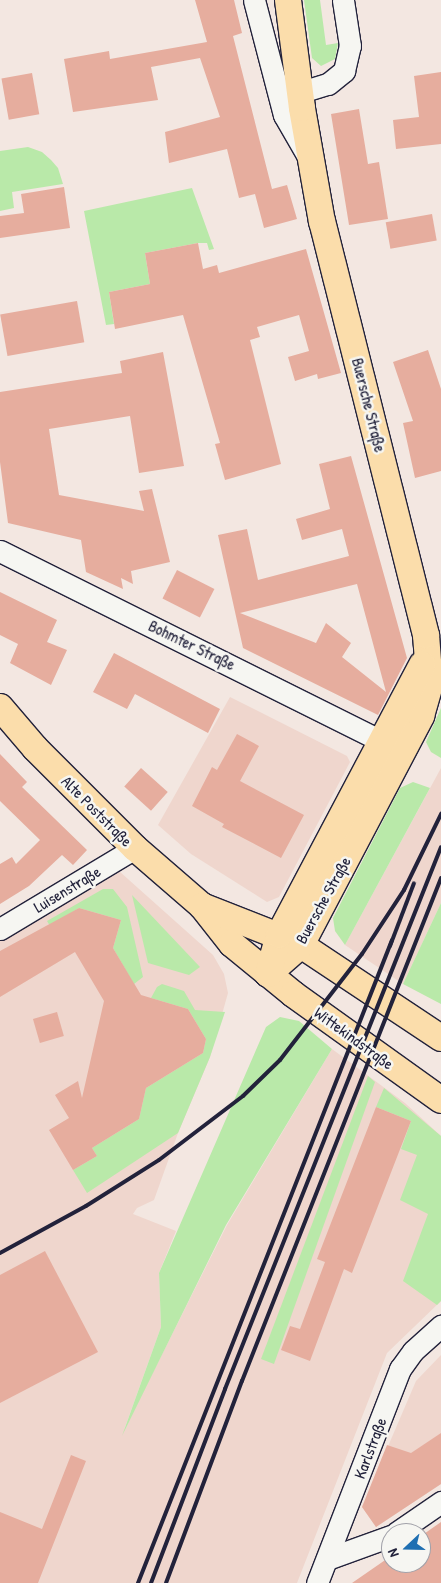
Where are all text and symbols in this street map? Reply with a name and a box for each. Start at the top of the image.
street label: Buersche Straße [348,356,390,454]
street label: Bohmter Straße [146,616,238,674]
street label: Alte Poststraße [58,772,136,850]
street label: Buersche Straße [291,853,355,947]
street label: Luisenstraße [30,862,104,916]
street label: Wittekindstraße [311,1003,397,1073]
street label: Karlstraße [350,1415,390,1481]
north arrow [381,1523,431,1573]
text: N [382,1546,403,1560]

